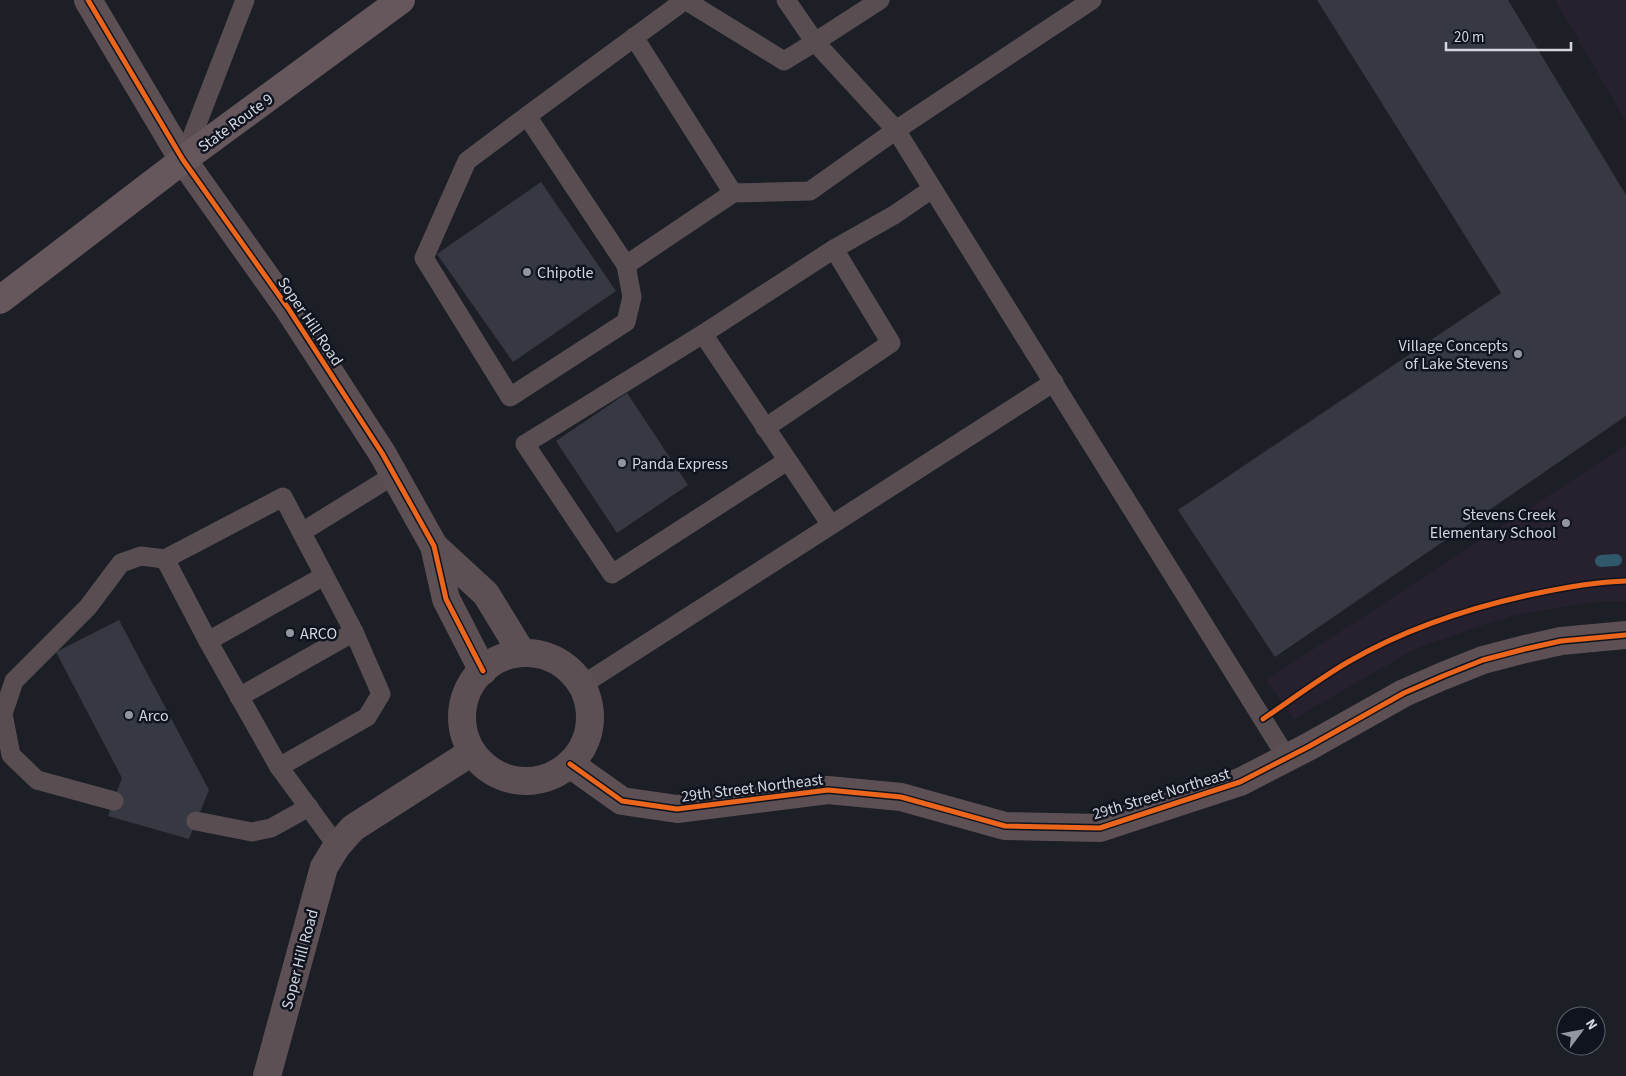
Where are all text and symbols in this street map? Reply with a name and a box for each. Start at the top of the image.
scale bar [1446,20,1571,52]
text: 20 m [1454,27,1484,48]
street label: State Route 9 [194,88,278,158]
place label: Chipotle [537,262,594,284]
marker: Chipotle [521,266,533,278]
street label: Soper Hill Road [272,273,348,370]
place label: Village Concepts of Lake Stevens [1399,335,1508,375]
marker: Village Concepts of Lake Stevens [1512,348,1524,360]
place label: Panda Express [632,453,728,475]
marker: Panda Express [616,457,628,469]
place label: Stevens Creek Elementary School [1430,504,1556,544]
marker: Stevens Creek Elementary School [1560,517,1572,529]
place label: ARCO [300,623,337,645]
marker: ARCO [284,627,296,639]
place label: Arco [139,705,169,727]
marker: Arco [123,709,135,721]
street label: 29th Street Northeast [1090,762,1233,825]
street label: 29th Street Northeast [680,768,825,808]
street label: Soper Hill Road [276,907,324,1012]
north arrow [1556,1006,1606,1056]
text: N [1580,1015,1602,1034]

